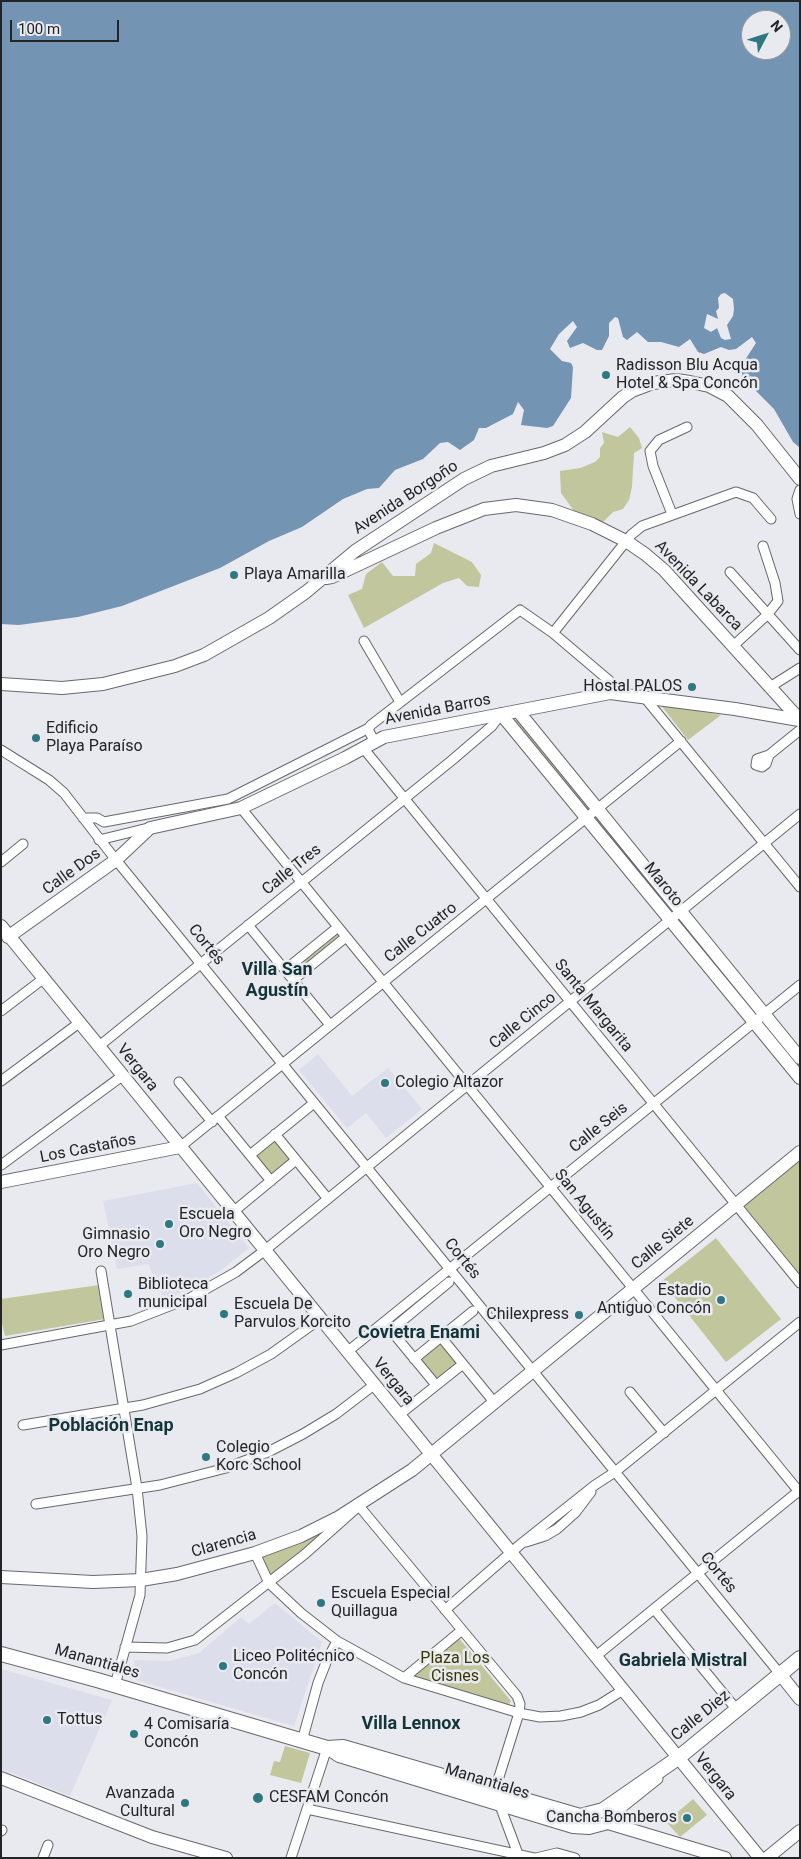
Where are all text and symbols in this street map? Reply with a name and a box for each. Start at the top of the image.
scale bar [12,10,121,42]
north arrow [741,10,791,60]
text: N [767,17,786,35]
text: 100 m [18,20,60,38]
place label: Radisson Blu Acqua Hotel & Spa Concón [616,356,758,394]
marker: Radisson Blu Acqua Hotel & Spa Concón [600,369,612,381]
street label: Avenida Borgoño [350,457,462,539]
street label: Avenida Labarca [650,537,746,635]
place label: Playa Amarilla [244,565,346,585]
marker: Playa Amarilla [228,569,240,581]
place label: Hostal PALOS [583,677,682,697]
marker: Hostal PALOS [686,681,698,693]
street label: Avenida Barros [383,690,493,730]
place label: Edificio Playa Paraíso [46,719,143,757]
marker: Edificio Playa Paraíso [30,732,42,744]
street label: Calle Tres [259,840,325,900]
street label: Calle Dos [39,844,105,900]
street label: Maroto [639,859,687,911]
street label: Calle Cuatro [381,899,461,967]
street label: Cortés [184,921,228,969]
street label: Santa Margarita [550,956,636,1056]
district label: Villa San Agustín [242,959,312,1002]
street label: Calle Cinco [486,988,560,1054]
street label: Vergara [112,1041,162,1095]
place label: Colegio Altazor [395,1073,504,1093]
marker: Colegio Altazor [379,1077,391,1089]
street label: Calle Seis [566,1099,632,1157]
street label: Los Castaños [38,1130,138,1168]
street label: San Agustín [550,1166,618,1244]
place label: Escuela Oro Negro [179,1205,252,1243]
street label: Calle Siete [628,1212,698,1274]
marker: Escuela Oro Negro [163,1218,175,1230]
place label: Gimnasio Oro Negro [77,1225,150,1263]
street label: Cortés [440,1235,484,1283]
marker: Gimnasio Oro Negro [154,1238,166,1250]
place label: Biblioteca municipal [138,1275,209,1313]
place label: Estadio Antiguo Concón [597,1281,711,1319]
marker: Biblioteca municipal [122,1288,134,1300]
marker: Estadio Antiguo Concón [715,1294,727,1306]
place label: Escuela De Parvulos Korcito [234,1295,351,1333]
place label: Chilexpress [486,1305,569,1325]
marker: Escuela De Parvulos Korcito [218,1308,230,1320]
marker: Chilexpress [573,1309,585,1321]
district label: Covietra Enami [358,1322,480,1344]
street label: Vergara [368,1355,418,1409]
district label: Población Enap [48,1415,174,1437]
place label: Colegio Korc School [216,1438,301,1476]
marker: Colegio Korc School [200,1451,212,1463]
street label: Clarencia [189,1526,259,1562]
street label: Cortés [696,1549,740,1597]
place label: Escuela Especial Quillagua [331,1584,450,1622]
marker: Escuela Especial Quillagua [315,1597,327,1609]
street label: Manantiales [52,1641,142,1683]
place label: Liceo Politécnico Concón [233,1647,355,1685]
park label: Plaza Los Cisnes [420,1649,490,1687]
district label: Gabriela Mistral [619,1650,747,1672]
marker: Liceo Politécnico Concón [217,1660,229,1672]
street label: Calle Diez [668,1686,734,1746]
place label: Tottus [57,1710,102,1730]
district label: Villa Lennox [362,1713,460,1735]
marker: Tottus [41,1714,53,1726]
place label: 4 Comisaría Concón [144,1715,229,1753]
marker: 4 Comisaría Concón [128,1728,140,1740]
street label: Vergara [690,1750,740,1804]
street label: Manantiales [442,1760,532,1804]
place label: Avanzada Cultural [105,1784,175,1822]
place label: CESFAM Concón [269,1788,389,1808]
marker: CESFAM Concón [251,1791,265,1805]
marker: Avanzada Cultural [179,1797,191,1809]
place label: Cancha Bomberos [546,1808,677,1828]
marker: Cancha Bomberos [681,1812,693,1824]

